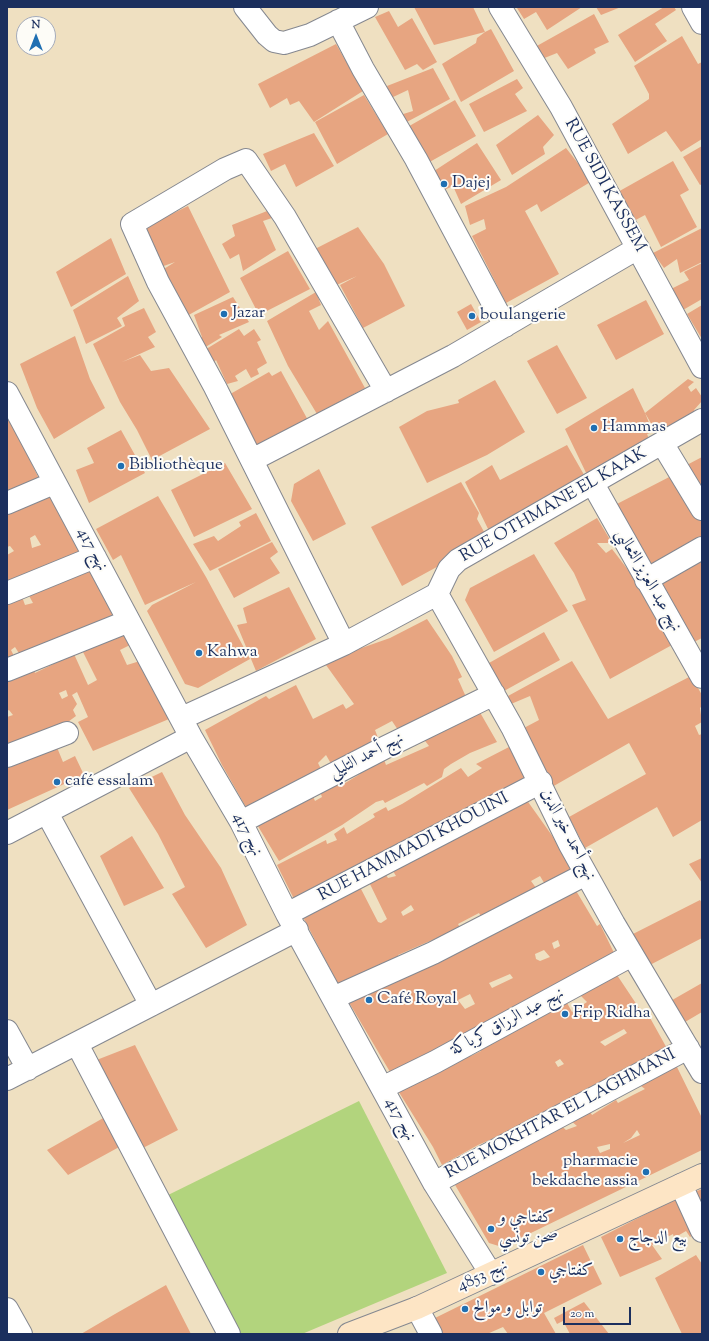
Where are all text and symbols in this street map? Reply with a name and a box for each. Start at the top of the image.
north arrow [16,16,56,56]
text: N [32,17,40,33]
street label: RUE SIDI KASSEM [559,116,649,256]
place label: Dajej [452,174,490,194]
marker: Dajej [439,179,449,189]
place label: Jazar [232,304,265,324]
place label: boulangerie [480,306,566,326]
marker: Jazar [219,309,229,319]
marker: boulangerie [467,311,477,321]
place label: Hammas [602,418,666,438]
marker: Hammas [589,423,599,433]
street label: RUE OTHMANE EL KAAK [457,444,651,568]
place label: Bibliothèque [129,456,223,476]
marker: Bibliothèque [116,461,126,471]
street label: نهج 417 [71,525,111,575]
street label: نهج عبد العزيز الثعالبي [609,526,685,636]
place label: Kahwa [207,643,258,663]
marker: Kahwa [194,648,204,658]
street label: نهج أحمد التليلي [326,729,408,785]
place label: café essalam [65,772,153,792]
marker: café essalam [52,777,62,787]
street label: نهج أحمد خير الدين [535,785,599,885]
street label: RUE HAMMADI KHOUINI [315,789,513,907]
street label: نهج 417 [226,810,266,860]
street label: نهج عبد الرزاق كرباكة [448,985,568,1061]
place label: Café Royal [377,990,457,1010]
marker: Café Royal [364,995,374,1005]
place label: Frip Ridha [573,1004,651,1024]
marker: Frip Ridha [560,1009,570,1019]
street label: RUE MOKHTAR EL LAGHMANI [442,1045,680,1185]
street label: نهج 417 [379,1095,419,1145]
place label: pharmacie bekdache assia [532,1152,638,1192]
marker: pharmacie bekdache assia [641,1167,651,1177]
place label: كفتاجي و صحن تونسي [499,1209,558,1249]
marker: كفتاجي و صحن تونسي [486,1224,496,1234]
place label: بيع الدجاج [628,1229,687,1249]
marker: بيع الدجاج [615,1234,625,1244]
street label: نهج 4853 [455,1257,511,1297]
place label: كفتاجي [549,1262,593,1282]
marker: كفتاجي [536,1267,546,1277]
place label: توابل و موالح [473,1299,542,1319]
scale bar [565,1299,633,1325]
marker: توابل و موالح [460,1304,470,1314]
text: 20 m [570,1305,594,1323]

